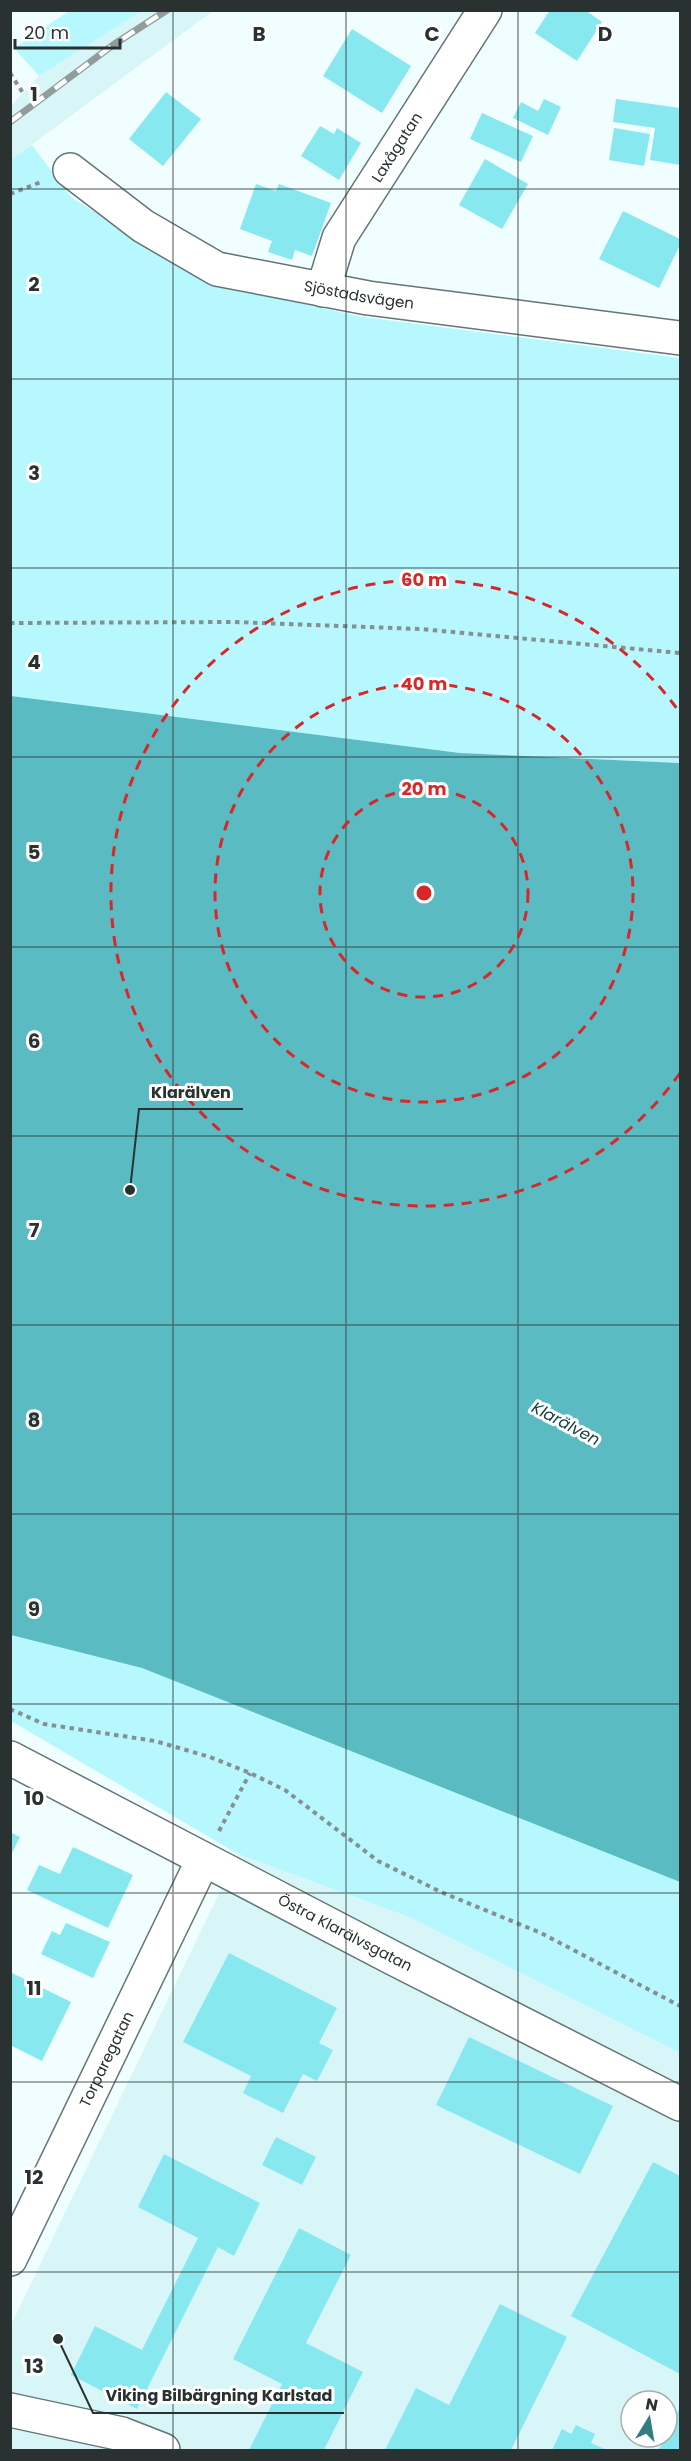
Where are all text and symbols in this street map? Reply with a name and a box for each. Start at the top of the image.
scale bar [15,12,120,50]
text: 20 m [24,20,69,45]
text: B [252,20,266,48]
text: C [424,20,440,48]
text: D [598,20,612,48]
text: 1 [30,80,38,108]
street label: Laxågatan [366,108,427,186]
text: 2 [28,270,40,298]
street label: Sjöstadsvägen [302,275,415,314]
text: 3 [28,459,40,487]
text: 60 m [401,567,447,592]
text: 4 [27,648,41,676]
text: 40 m [401,671,447,696]
text: 20 m [402,776,446,801]
text: 5 [28,838,41,866]
centre of rings [414,883,434,903]
text: 6 [28,1027,40,1055]
callout: Klarälven [139,1075,243,1109]
text: Klarälven [151,1081,231,1104]
text: 7 [29,1216,40,1244]
water label: Klarälven [528,1396,604,1451]
text: 8 [28,1406,40,1434]
text: 9 [28,1595,40,1623]
text: 10 [24,1784,44,1812]
street label: Östra Klarälvsgatan [274,1889,416,1976]
text: 11 [26,1974,42,2002]
street label: Torparegatan [74,2008,138,2110]
text: 12 [25,2163,43,2191]
text: 13 [24,2352,44,2380]
callout: Viking Bilbärgning Karlstad [93,2379,344,2413]
text: Viking Bilbärgning Karlstad [106,2384,332,2407]
north arrow [619,2389,679,2449]
text: N [644,2392,660,2417]

